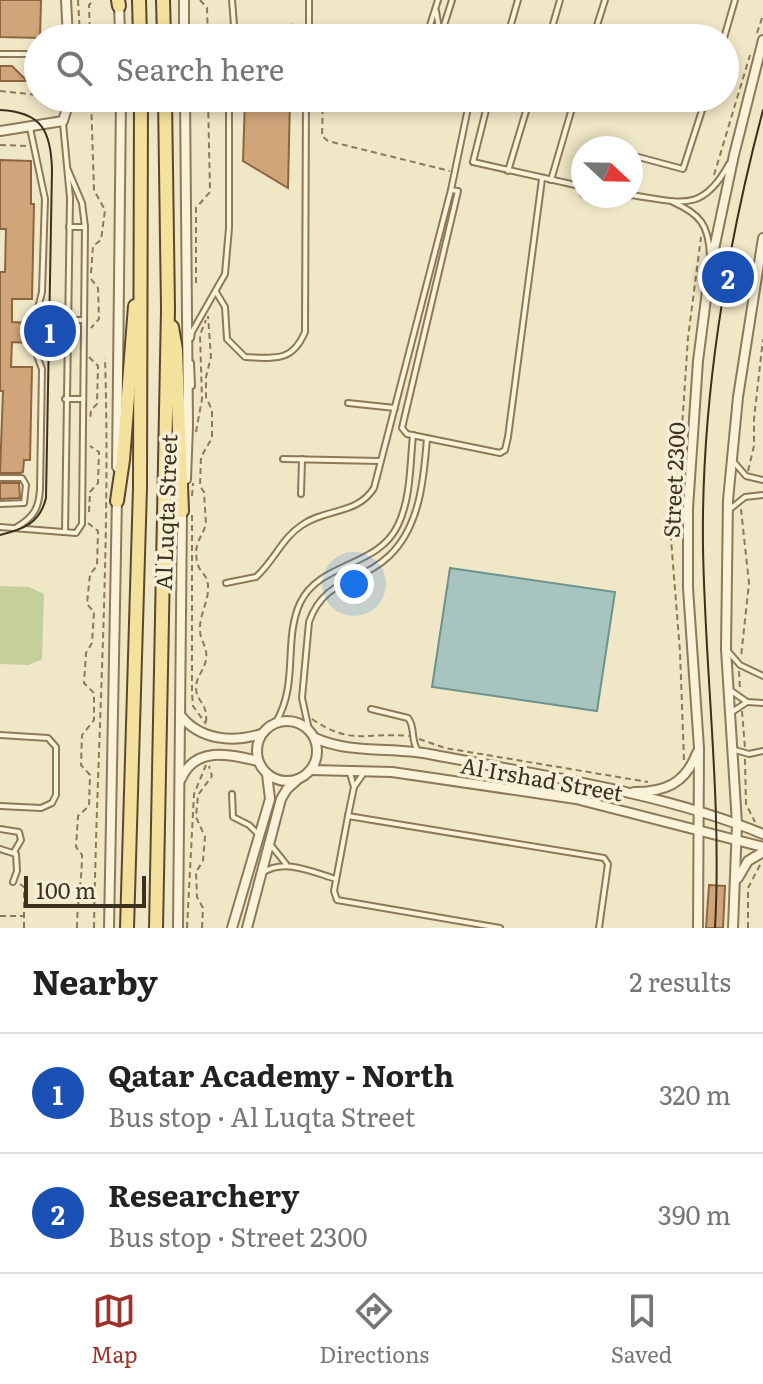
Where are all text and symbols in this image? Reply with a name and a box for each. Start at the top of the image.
search box [24,24,739,112]
icon: search [52,46,96,90]
text: Search here [116,46,284,90]
north arrow [571,136,643,208]
pin: 2 [702,247,754,307]
pin: 1 [24,301,76,361]
street label: Street 2300 [653,421,693,539]
street label: Al Luqta Street [146,433,184,591]
your location [334,564,374,604]
street label: Al Irshad Street [458,747,626,809]
scale bar [24,872,146,908]
text: 100 m [36,873,96,906]
text: Nearby [32,955,158,1005]
text: 2 results [629,961,731,1000]
text: Qatar Academy - North [108,1052,454,1096]
text: 1 [53,1074,63,1113]
text: 320 m [659,1074,731,1113]
text: Bus stop · Al Luqta Street [108,1096,415,1135]
text: Researchery [108,1172,299,1216]
text: 2 [51,1194,65,1233]
text: 390 m [658,1194,731,1233]
text: Bus stop · Street 2300 [108,1216,367,1255]
tab: Map [91,1289,138,1370]
tab: Directions [319,1289,429,1370]
tab: Saved [611,1289,672,1370]

